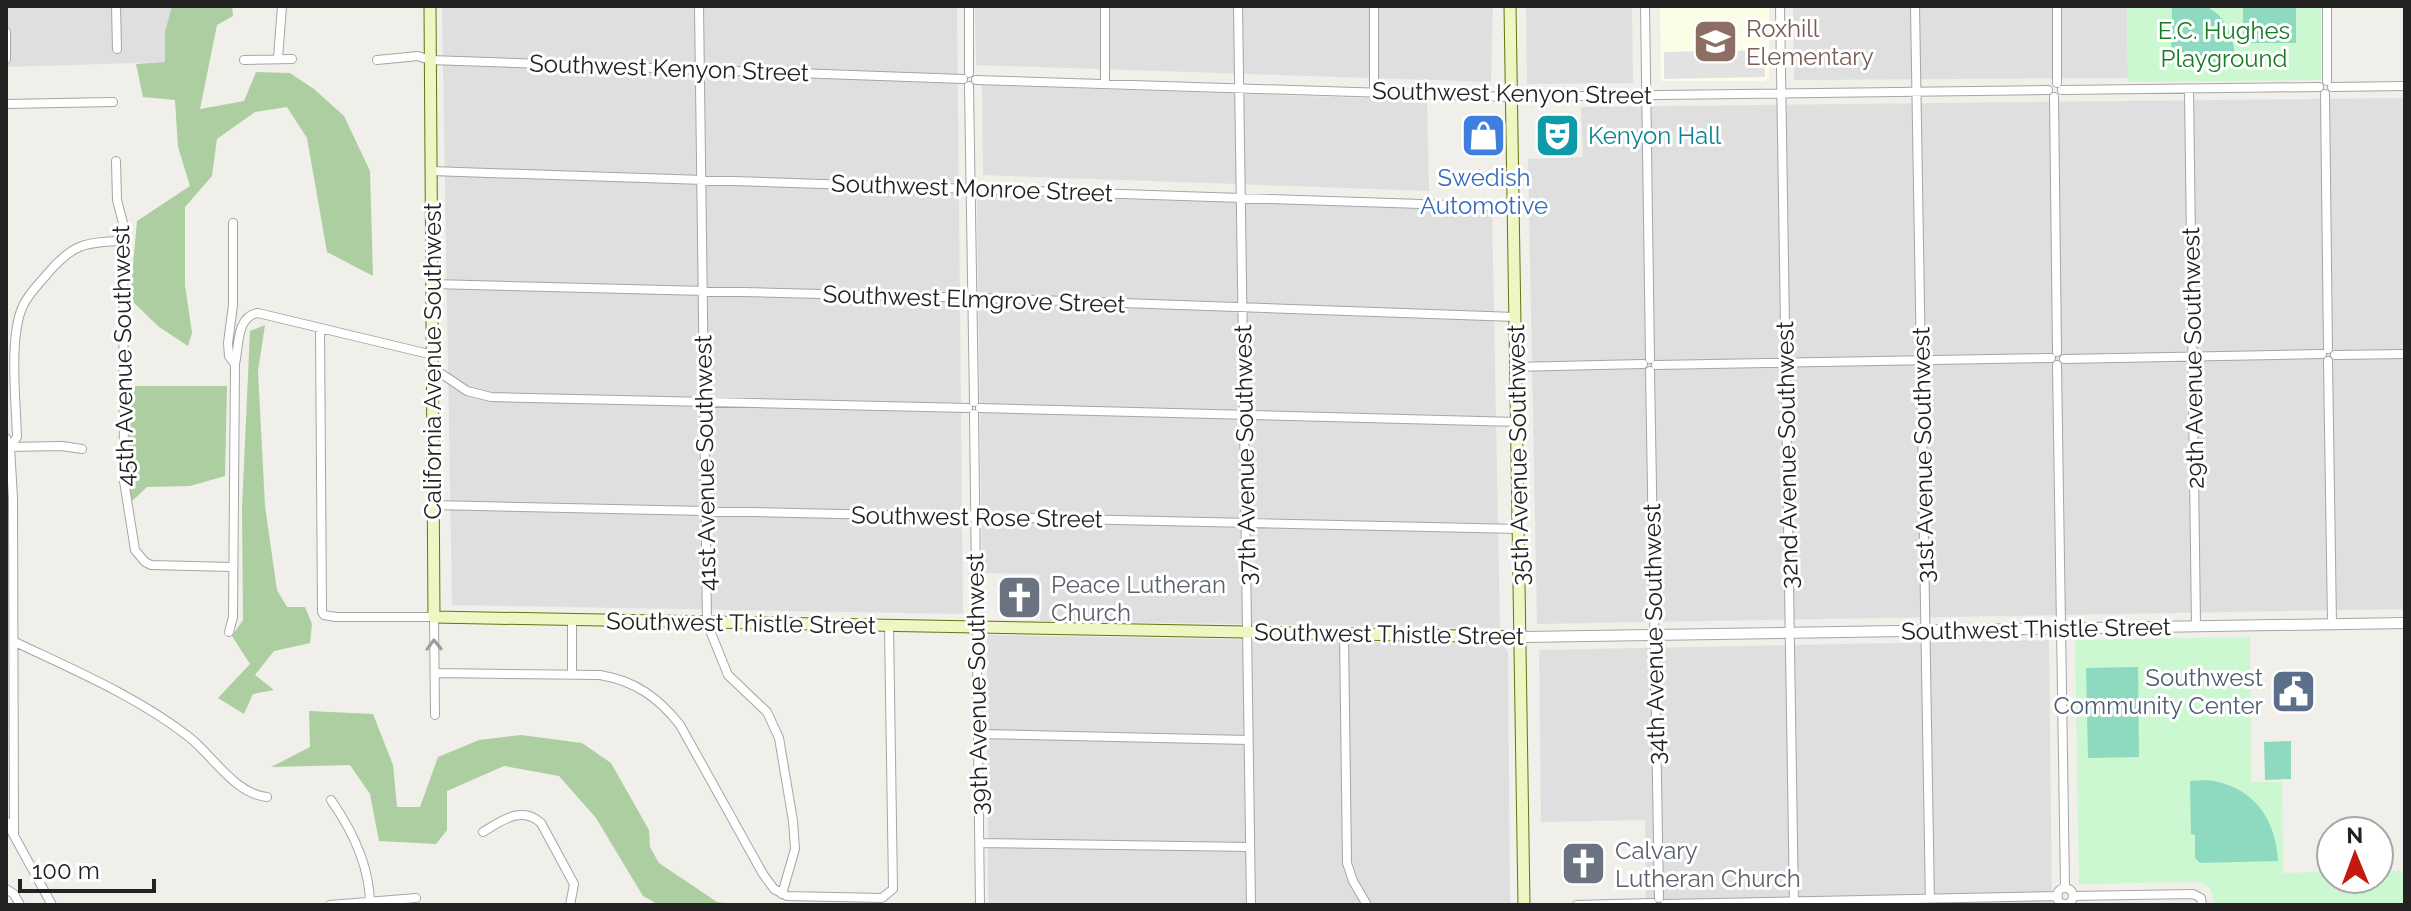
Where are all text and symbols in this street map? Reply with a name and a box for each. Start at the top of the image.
place label: Roxhill Elementary [1746,14,1874,71]
park label: E.C. Hughes Playground [2158,16,2290,73]
school or university icon: Roxhill Elementary [1691,18,1739,66]
street label: Southwest Kenyon Street [529,49,809,87]
street label: Southwest Kenyon Street [1372,76,1652,110]
shop icon: Swedish Automotive [1460,111,1508,159]
theatre icon: Kenyon Hall [1533,111,1581,159]
place label: Kenyon Hall [1588,121,1722,150]
place label: Swedish Automotive [1420,163,1548,220]
street label: Southwest Monroe Street [831,169,1113,207]
street label: California Avenue Southwest [418,202,447,520]
street label: 45th Avenue Southwest [106,225,140,487]
street label: 29th Avenue Southwest [2176,227,2210,489]
street label: Southwest Elmgrove Street [822,279,1126,319]
street label: 32nd Avenue Southwest [1770,321,1804,589]
street label: 37th Avenue Southwest [1228,324,1262,586]
street label: 35th Avenue Southwest [1501,324,1535,586]
street label: 31st Avenue Southwest [1906,327,1940,583]
street label: 41st Avenue Southwest [688,335,722,591]
street label: Southwest Rose Street [851,500,1103,534]
street label: 34th Avenue Southwest [1637,503,1671,765]
street label: 39th Avenue Southwest [960,553,994,815]
place label: Peace Lutheran Church [1051,570,1226,627]
church icon: Peace Lutheran Church [996,574,1044,622]
street label: Southwest Thistle Street [606,606,876,640]
street label: Southwest Thistle Street [1901,612,2171,646]
street label: Southwest Thistle Street [1254,617,1524,651]
one-way arrow [426,638,443,651]
place label: Southwest Community Center [2053,663,2264,720]
public building icon: Southwest Community Center [2270,667,2318,715]
north arrow [2315,815,2395,895]
text: N [2346,822,2363,848]
place label: Calvary Lutheran Church [1615,836,1801,893]
church icon: Calvary Lutheran Church [1560,840,1608,888]
scale bar [20,843,154,893]
text: 100 m [32,856,100,885]

